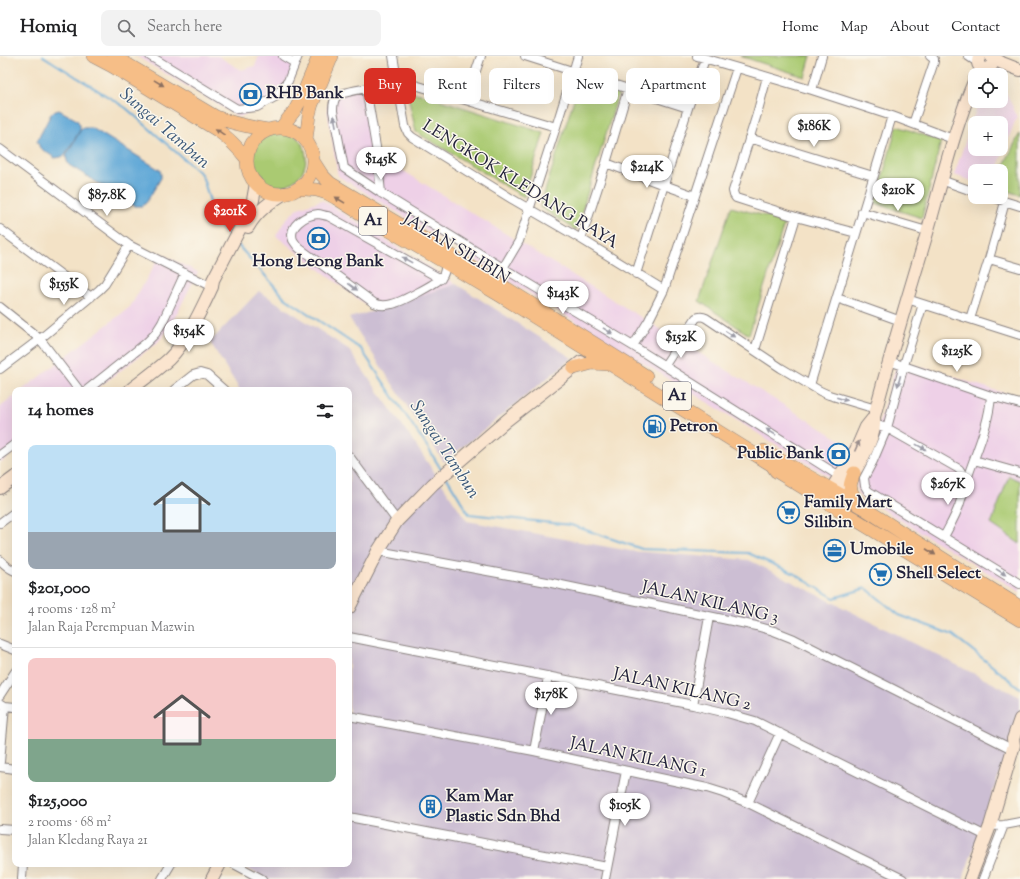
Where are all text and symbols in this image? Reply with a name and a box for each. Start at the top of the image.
search box [101,10,381,46]
text: Homiq [20,14,77,41]
icon: search [115,17,137,39]
text: Search here [147,17,222,38]
text: Home [782,18,819,38]
text: Map [841,18,868,38]
text: About [890,18,929,38]
text: Contact [951,18,1000,38]
chip: Buy [364,68,416,104]
chip: Rent [424,68,481,104]
chip: Filters [489,68,554,104]
chip: New [562,68,618,104]
chip: Apartment [626,68,720,104]
map controls [968,68,1008,204]
button: locate [968,68,1008,108]
one-way arrow [153,80,165,87]
bank icon: RHB Bank [238,81,264,107]
water label: Sungai Tambun [113,82,215,176]
place label: RHB Bank [266,82,345,106]
pin: $186K [786,114,842,148]
one-way arrow [332,115,338,127]
street label: LENGKOK KLEDANG RAYA [417,115,623,256]
button: + [968,116,1008,156]
text: $186K [797,118,831,136]
one-way arrow [214,128,225,136]
pin: $145K [353,147,409,181]
text: $145K [365,151,397,169]
pin: $214K [619,155,675,189]
text: $214K [630,159,664,177]
button: − [968,164,1008,204]
pin: $210K [870,178,926,212]
text: $210K [881,182,915,200]
pin: $87.8K [74,183,140,217]
text: $87.8K [88,187,126,205]
one-way arrow [335,196,345,204]
pin: $201K [202,199,258,233]
text: $201K [213,203,247,221]
road number: A1 [359,207,387,235]
street label: JALAN SILIBIN [397,207,514,291]
bank icon: Hong Leong Bank [305,225,331,251]
place label: Hong Leong Bank [252,250,385,274]
one-way arrow [401,256,413,263]
pin: $155K [36,272,92,306]
text: $155K [49,276,79,294]
pin: $143K [535,281,591,315]
one-way arrow [347,283,358,291]
text: $143K [547,285,579,303]
pin: $154K [161,319,217,353]
text: $154K [173,323,205,341]
pin: $152K [653,325,709,359]
one-way arrow [603,327,613,335]
text: $152K [665,329,697,347]
one-way arrow [724,330,736,337]
pin: $125K [929,339,985,373]
text: $125K [941,343,973,361]
one-way arrow [896,375,902,388]
road number: A1 [663,382,691,410]
water label: Sungai Tambun [402,396,486,505]
one-way arrow [836,396,848,402]
text: 14 homes [28,399,94,423]
icon: filters [314,400,336,422]
fuel station icon: Petron [641,414,667,440]
place label: Petron [670,415,719,439]
one-way arrow [765,429,777,436]
bank icon: Public Bank [826,441,852,467]
one-way arrow [854,441,860,452]
place label: Public Bank [737,442,825,466]
one-way arrow [915,444,927,451]
icon: home [146,471,218,543]
pin: $267K [920,472,976,506]
text: $267K [930,476,966,494]
place label: Family Mart Silibin [804,491,892,535]
supermarket icon: Family Mart Silibin [775,500,801,526]
office icon: Umobile [822,537,848,563]
place label: Umobile [850,538,914,562]
one-way arrow [925,548,937,555]
supermarket icon: Shell Select [867,561,893,587]
place label: Shell Select [896,562,981,586]
one-way arrow [995,569,1007,576]
street label: JALAN KILANG 3 [638,575,781,630]
text: $201,000 [28,577,90,601]
text: 4 rooms · 128 m² [28,601,116,619]
text: Jalan Raja Perempuan Mazwin [28,619,195,637]
street label: JALAN KILANG 2 [610,662,753,718]
pin: $178K [523,682,579,716]
icon: home [146,684,218,756]
text: $178K [534,686,568,704]
street label: JALAN KILANG 1 [567,732,709,784]
place label: Kam Mar Plastic Sdn Bhd [446,785,561,829]
text: $125,000 [28,790,87,814]
pin: $105K [597,793,653,827]
building icon: Kam Mar Plastic Sdn Bhd [417,794,443,820]
text: $105K [609,797,641,815]
text: 2 rooms · 68 m² [28,814,112,832]
text: Jalan Kledang Raya 21 [28,832,148,850]

